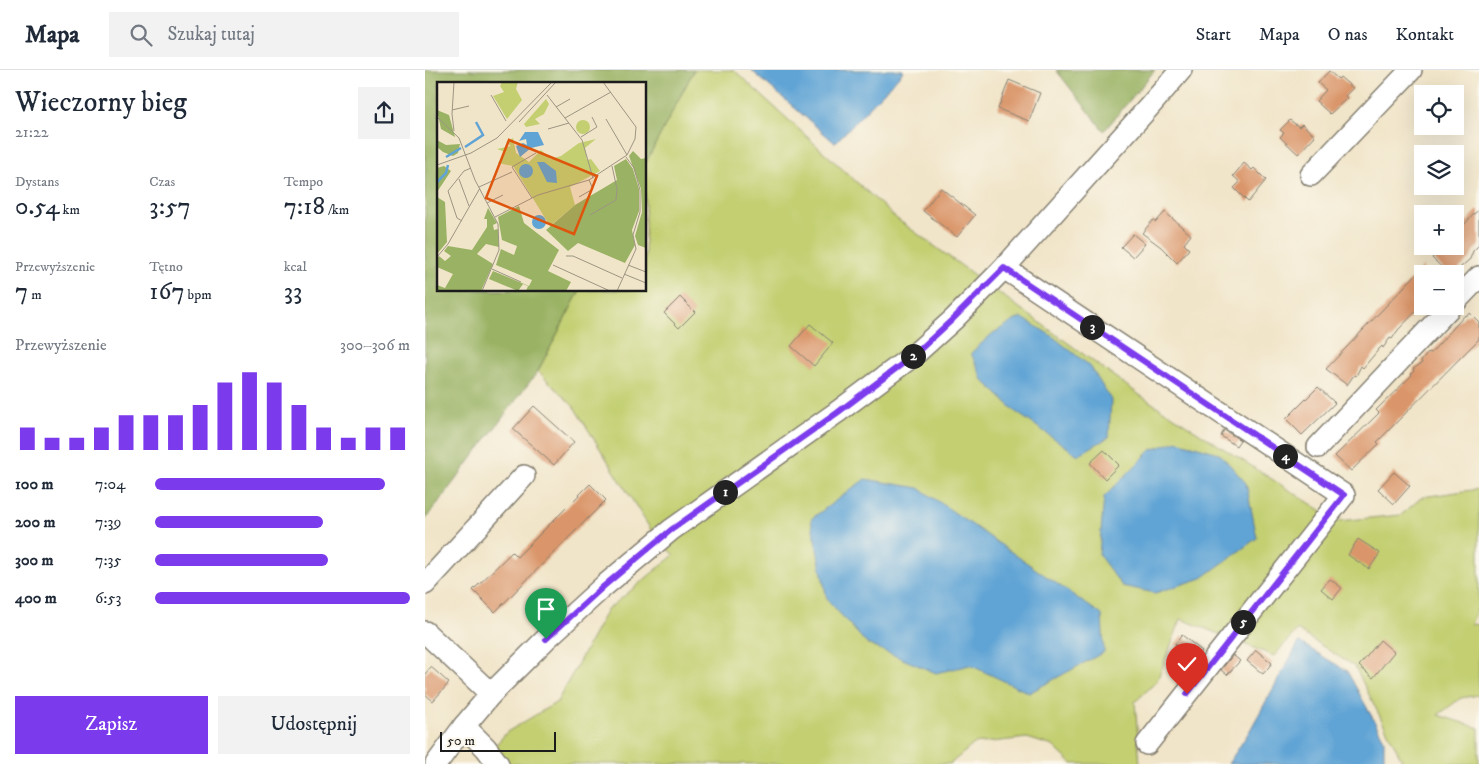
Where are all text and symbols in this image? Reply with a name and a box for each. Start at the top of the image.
search box [109,12,459,57]
text: Mapa [25,20,79,50]
icon: search [127,21,155,49]
text: Szukaj tutaj [167,23,255,46]
text: Start [1196,24,1231,46]
text: Mapa [1259,24,1300,46]
text: O nas [1328,24,1367,46]
text: Kontakt [1395,24,1454,46]
inset map [437,82,646,291]
text: Wieczorny bieg [15,85,187,120]
map controls [1414,85,1464,315]
button: locate [1414,85,1464,135]
button: share [358,87,410,139]
text: 21:22 [15,122,49,142]
button: layers [1414,145,1464,195]
text: Dystans [15,173,59,191]
text: Czas [149,173,175,191]
text: Tempo [284,173,323,191]
text: 0.54 [15,191,60,222]
text: 3:57 [149,191,191,222]
text: 7:18 [284,191,325,222]
text: km [60,201,80,219]
text: /km [325,201,349,219]
button: + [1414,205,1464,255]
text: Przewyższenie [15,258,95,276]
text: Tętno [149,258,183,276]
text: kcal [284,258,307,276]
button: − [1414,265,1464,315]
text: 7 [15,276,28,307]
text: 167 [149,276,185,307]
text: 33 [284,276,302,307]
text: m [28,286,42,304]
text: bpm [185,286,212,304]
pin: 3 [1079,314,1105,340]
text: 3 [1090,318,1095,336]
text: Przewyższenie [15,335,107,355]
text: 300–306 m [340,335,410,355]
pin: 2 [901,344,925,368]
text: 2 [910,347,917,365]
pin: 4 [1273,444,1297,468]
text: 4 [1281,447,1290,465]
text: 100 m [15,474,54,494]
text: 7:04 [95,474,125,494]
pin: 1 [713,480,737,504]
text: 1 [723,483,728,501]
text: 200 m [15,512,56,532]
text: 7:39 [95,512,122,532]
text: 300 m [15,550,54,570]
text: 7:35 [95,550,122,570]
text: 400 m [15,588,57,608]
text: 6:53 [95,588,121,608]
pin [525,588,567,639]
icon: arrive [532,595,560,623]
pin: 5 [1231,610,1255,634]
text: 5 [1240,613,1247,631]
pin [1166,643,1208,694]
icon: check [1173,650,1201,678]
button: Zapisz [15,696,208,754]
button: Udostępnij [218,696,410,754]
scale bar [440,729,556,752]
text: 50 m [447,732,475,750]

